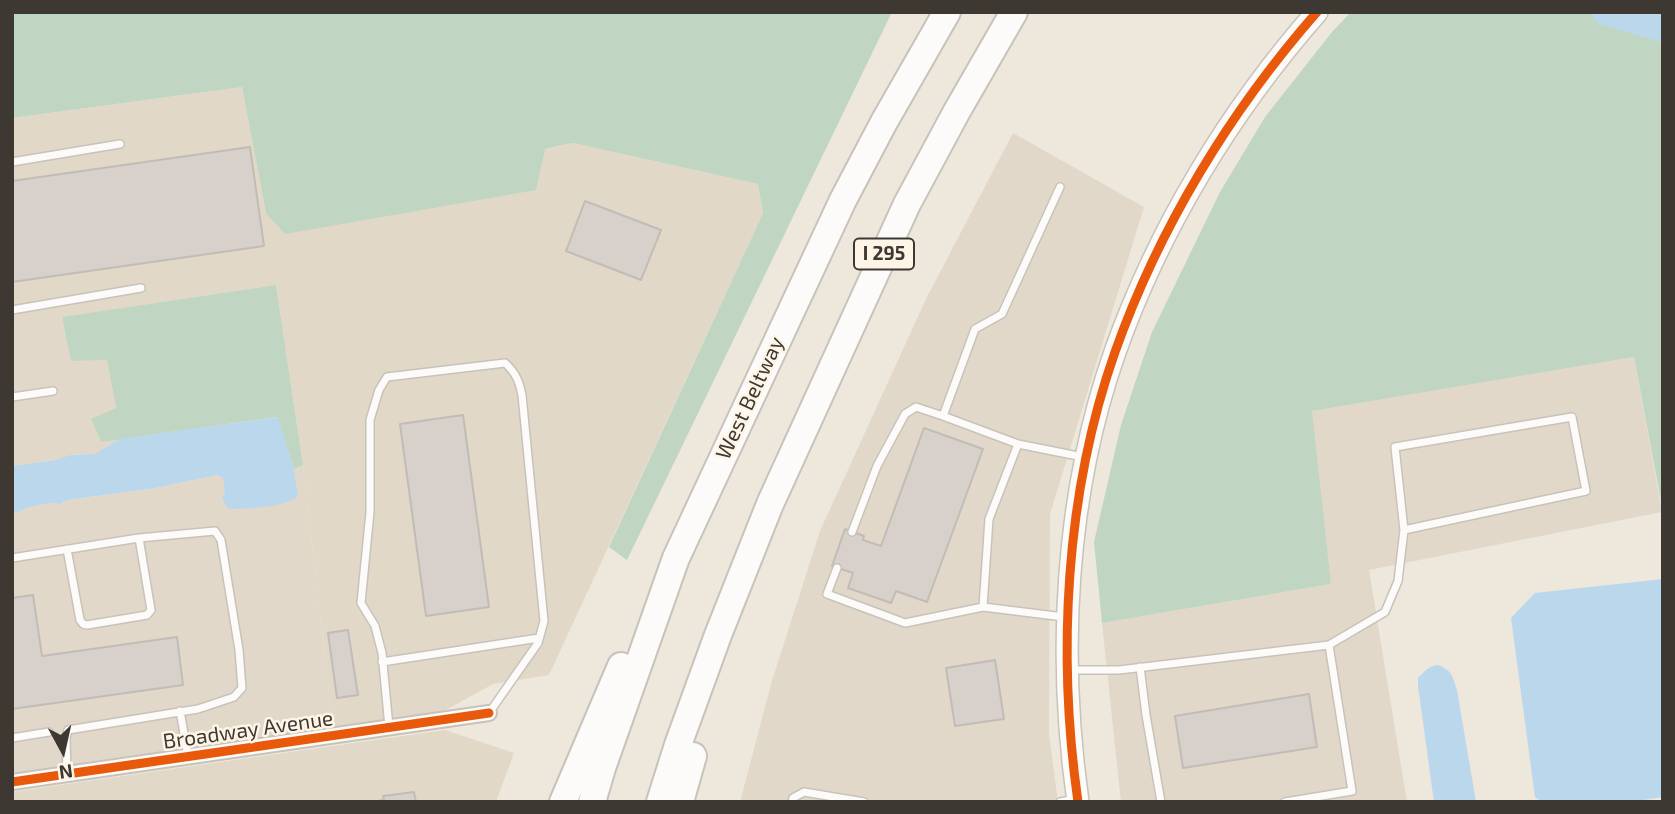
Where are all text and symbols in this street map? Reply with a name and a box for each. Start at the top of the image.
road number: I 295 [854,238,914,270]
street label: West Beltway [711,333,789,463]
street label: Broadway Avenue [161,706,335,754]
north arrow [28,716,98,786]
text: N [58,760,74,785]

